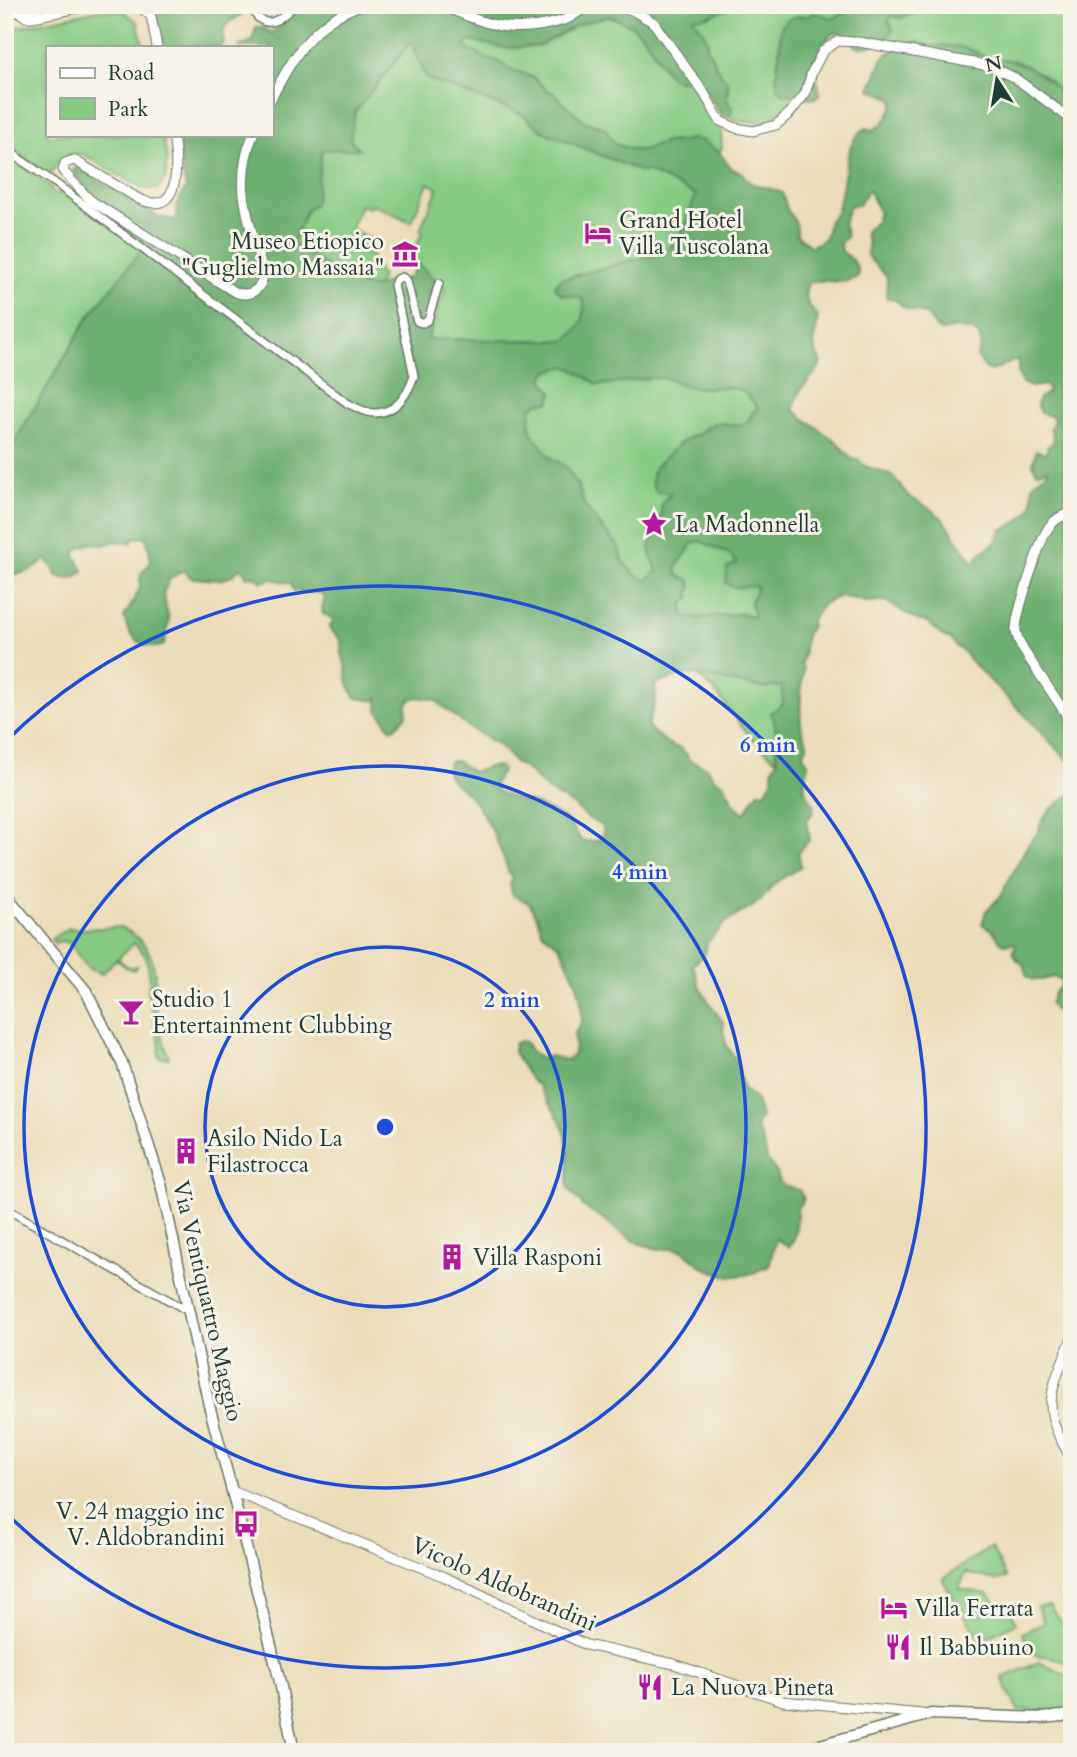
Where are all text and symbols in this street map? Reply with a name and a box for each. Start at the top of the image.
legend [46,46,273,136]
north arrow [962,46,1032,116]
text: N [983,50,1005,79]
text: Road [108,59,154,88]
text: Park [108,95,149,124]
place label: Grand Hotel Villa Tuscolana [619,205,769,262]
hotel icon: Grand Hotel Villa Tuscolana [583,218,613,248]
place label: Museo Etiopico "Guglielmo Massaia" [182,226,384,283]
museum icon: Museo Etiopico "Guglielmo Massaia" [390,239,420,269]
place icon: La Madonnella [639,509,669,539]
place label: La Madonnella [675,509,820,540]
text: 6 min [740,731,796,760]
text: 4 min [612,858,668,887]
place label: Studio 1 Entertainment Clubbing [152,984,392,1041]
text: 2 min [484,986,540,1015]
bar icon: Studio 1 Entertainment Clubbing [116,997,146,1027]
centre of rings [373,1115,397,1139]
place label: Asilo Nido La Filastrocca [207,1123,343,1180]
building icon: Asilo Nido La Filastrocca [171,1136,201,1166]
street label: Via Ventiquattro Maggio [165,1177,251,1425]
building icon: Villa Rasponi [437,1242,467,1272]
place label: Villa Rasponi [473,1242,602,1273]
place label: V. 24 maggio inc V. Aldobrandini [56,1496,225,1553]
bus stop icon: V. 24 maggio inc V. Aldobrandini [231,1509,261,1539]
street label: Vicolo Aldobrandini [407,1529,601,1639]
hotel icon: Villa Ferrata [879,1593,909,1623]
place label: Villa Ferrata [915,1593,1034,1624]
restaurant icon: Il Babbuino [883,1632,913,1662]
place label: Il Babbuino [919,1632,1034,1663]
restaurant icon: La Nuova Pineta [635,1672,665,1702]
place label: La Nuova Pineta [671,1672,834,1703]

